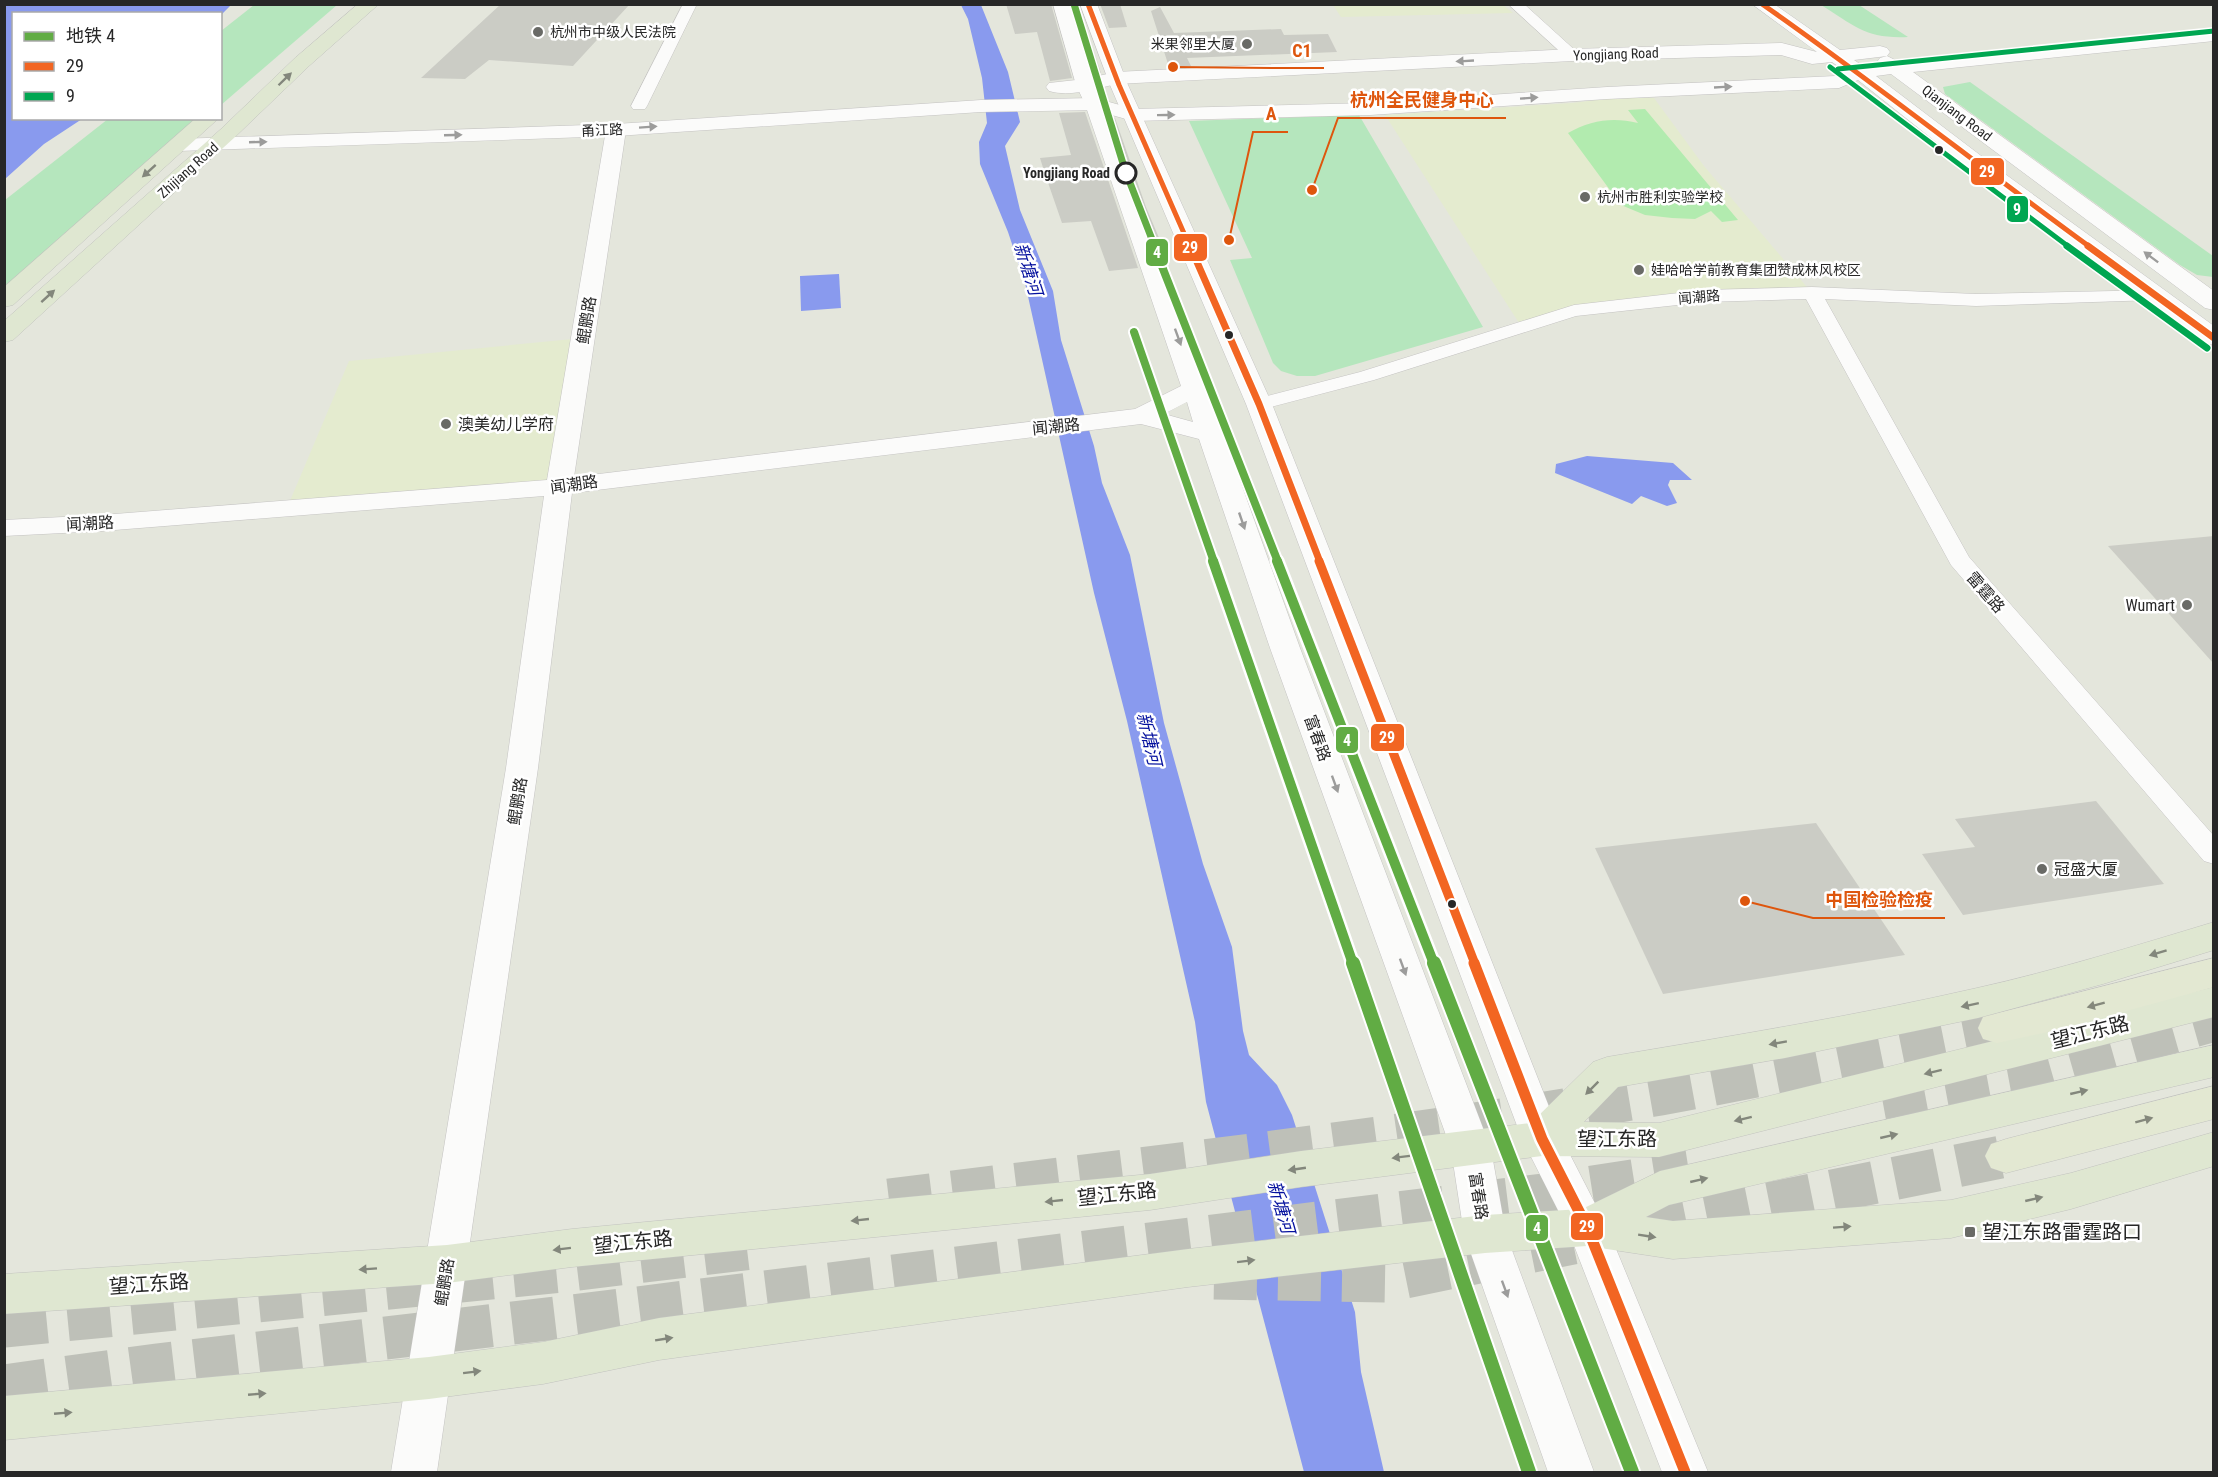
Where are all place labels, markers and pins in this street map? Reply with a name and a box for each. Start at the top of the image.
place label: 杭州市中级人民法院 [550,24,676,40]
marker: 杭州市中级人民法院 [531,25,545,39]
callout: C1 [1280,32,1324,68]
place label: 米果邻里大厦 [1151,36,1235,52]
marker: 米果邻里大厦 [1240,37,1254,51]
callout: 杭州全民健身中心 [1338,82,1506,118]
callout: A [1253,96,1288,132]
unlabelled marker [1933,144,1945,156]
marker: Yongjiang Road [1115,162,1137,184]
place label: Yongjiang Road [1023,165,1110,181]
place label: 杭州市胜利实验学校 [1597,189,1723,205]
marker: 杭州市胜利实验学校 [1578,190,1592,204]
place label: 娃哈哈学前教育集团赞成林风校区 [1651,262,1861,278]
marker: 娃哈哈学前教育集团赞成林风校区 [1632,263,1646,277]
unlabelled marker [1223,329,1235,341]
place label: 澳美幼儿学府 [458,415,554,434]
marker: 澳美幼儿学府 [439,417,453,431]
place label: Wumart [2126,596,2175,615]
marker: Wumart [2180,598,2194,612]
place label: 冠盛大厦 [2054,860,2118,879]
marker: 冠盛大厦 [2035,862,2049,876]
callout: 中国检验检疫 [1813,882,1945,918]
unlabelled marker [1446,898,1458,910]
place label: 望江东路雷霆路口 [1982,1220,2142,1244]
marker: 望江东路雷霆路口 [1963,1225,1977,1239]

